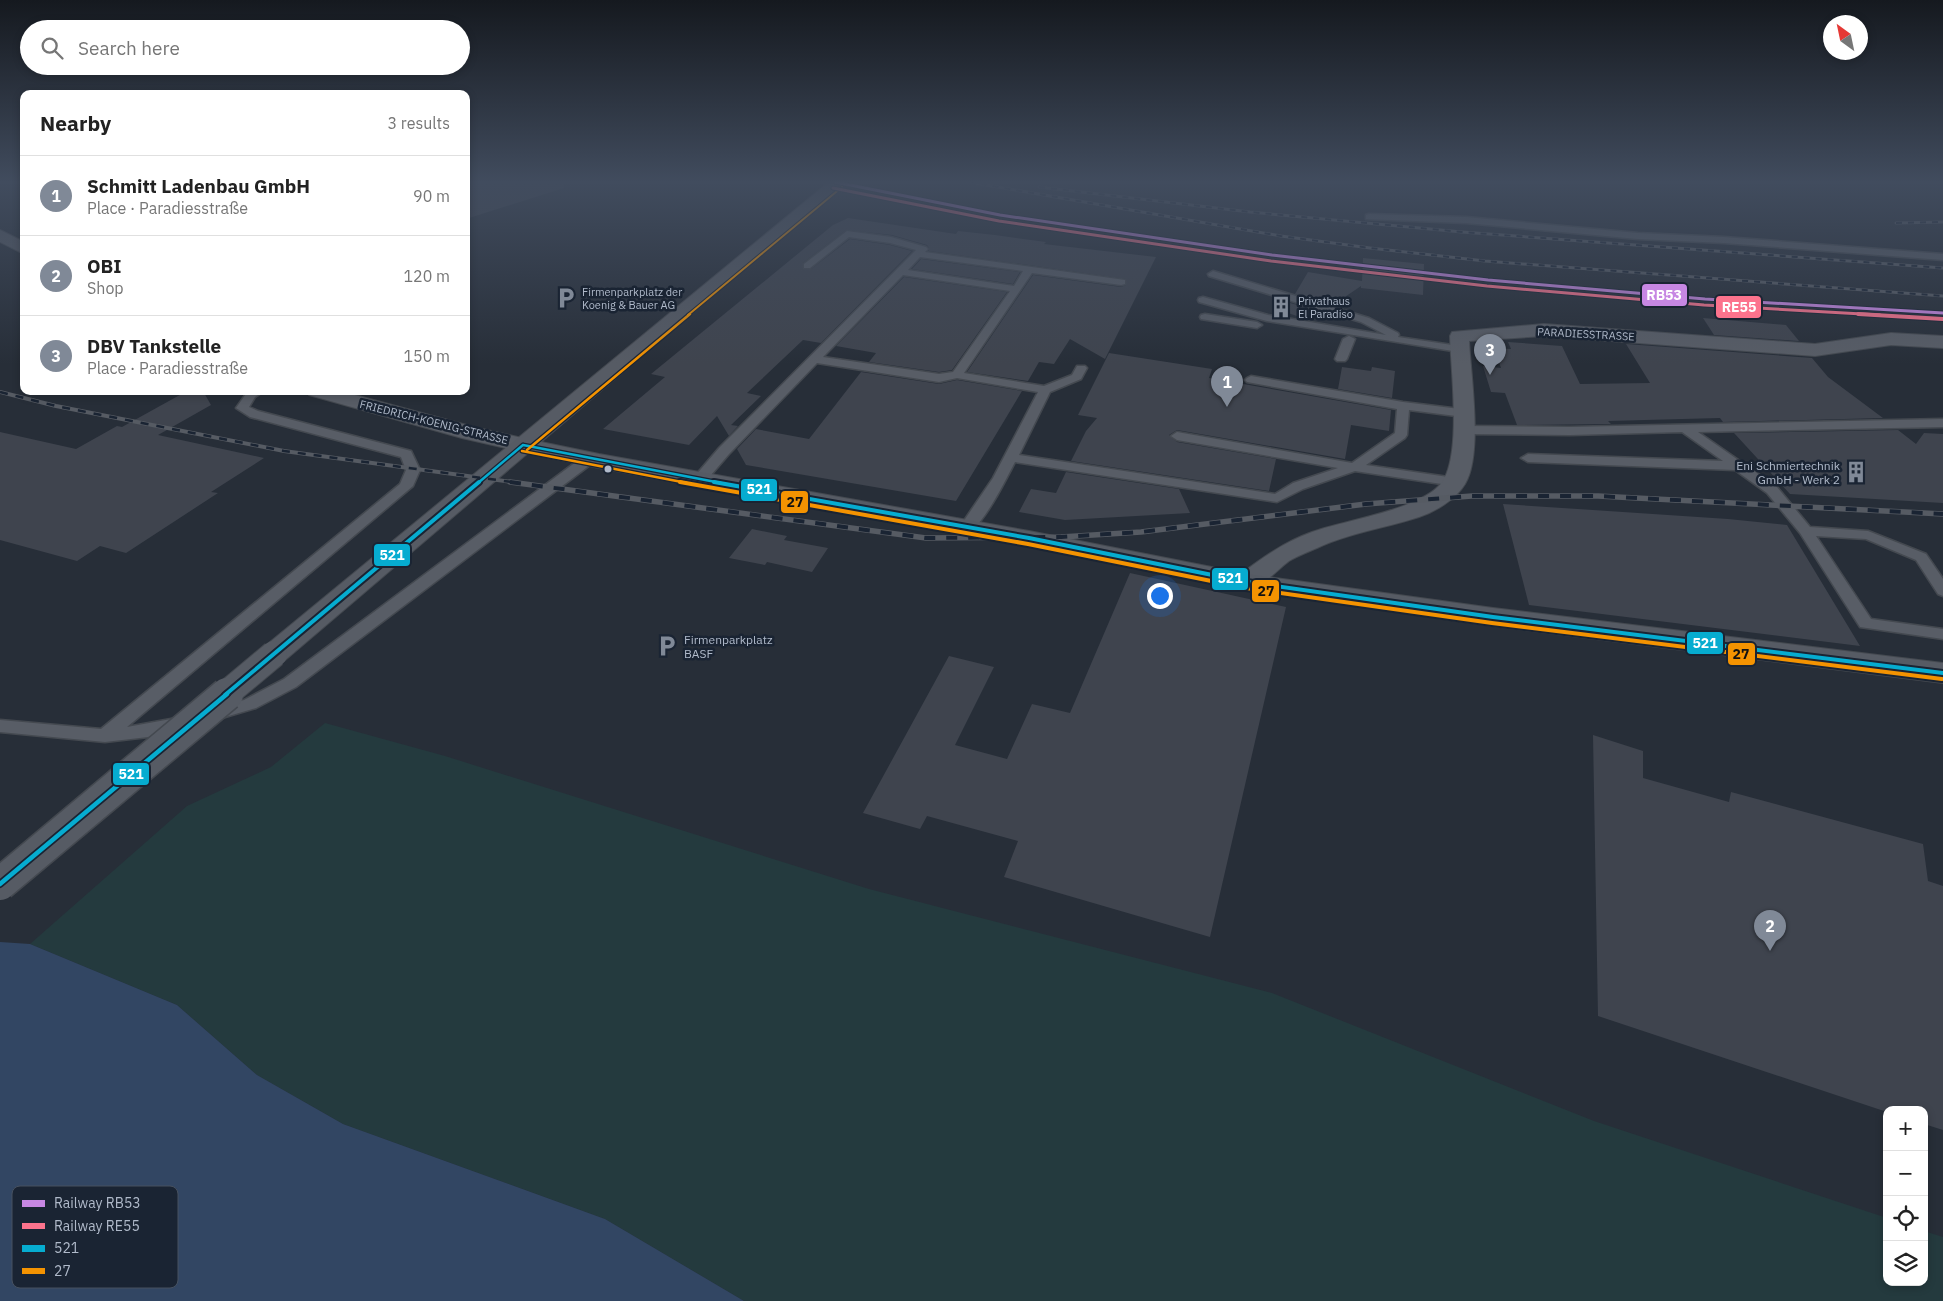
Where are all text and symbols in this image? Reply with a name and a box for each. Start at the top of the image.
north arrow [1823,15,1868,60]
search box [20,20,470,75]
icon: search [38,34,66,62]
text: Search here [78,36,180,60]
text: Nearby [40,109,111,137]
text: 3 results [387,113,450,133]
text: Schmitt Ladenbau GmbH [87,174,310,198]
text: 1 [51,186,61,206]
text: 90 m [413,186,450,206]
text: Place · Paradiesstraße [87,198,248,218]
text: OBI [87,254,121,278]
text: 2 [51,266,61,286]
text: 120 m [403,266,450,286]
text: Shop [87,278,124,298]
line badge: RB53 [1641,283,1688,307]
parking icon: Firmenparkplatz der Koenig & Bauer AG [553,285,579,311]
place label: Firmenparkplatz der Koenig & Bauer AG [582,285,682,312]
text: RB53 [1646,286,1682,304]
building icon: Privathaus El Paradiso [1268,294,1294,320]
place label: Privathaus El Paradiso [1298,294,1353,321]
line badge: RE55 [1715,295,1762,319]
text: RE55 [1722,298,1756,316]
street label: PARADIESSTRASSE [1537,324,1635,344]
text: DBV Tankstelle [87,334,221,358]
pin: 3 [1474,334,1506,375]
text: 3 [51,346,61,366]
text: 150 m [403,346,450,366]
text: Place · Paradiesstraße [87,358,248,378]
pin: 1 [1211,366,1243,407]
street label: FRIEDRICH-KOENIG-STRASSE [358,397,510,447]
place label: Eni Schmiertechnik GmbH - Werk 2 [1736,458,1841,487]
building icon: Eni Schmiertechnik GmbH - Werk 2 [1843,459,1869,485]
unlabelled marker [603,464,613,474]
line badge: 521 [740,478,778,502]
text: 521 [746,480,772,498]
line badge: 27 [780,490,809,514]
text: 27 [787,493,803,511]
line badge: 521 [373,543,411,567]
text: 521 [379,546,405,564]
line badge: 521 [1211,567,1249,591]
text: 521 [1217,569,1243,587]
line badge: 27 [1251,579,1280,603]
text: 27 [1258,582,1274,600]
your location [1147,583,1173,609]
line badge: 521 [1686,631,1724,655]
place label: Firmenparkplatz BASF [684,632,773,661]
parking icon: Firmenparkplatz BASF [654,633,680,659]
text: 521 [1692,634,1718,652]
line badge: 27 [1727,642,1756,666]
text: 27 [1733,645,1749,663]
line badge: 521 [112,762,150,786]
text: 521 [118,765,144,783]
pin: 2 [1754,910,1786,951]
map controls [1883,1106,1928,1286]
button: + [1883,1106,1928,1151]
button: − [1883,1151,1928,1196]
legend [12,1186,178,1288]
text: Railway RB53 [54,1194,141,1212]
button: locate [1883,1196,1928,1241]
text: Railway RE55 [54,1217,140,1235]
text: 521 [54,1239,79,1257]
button: layers [1883,1241,1928,1286]
text: 27 [54,1262,71,1280]

